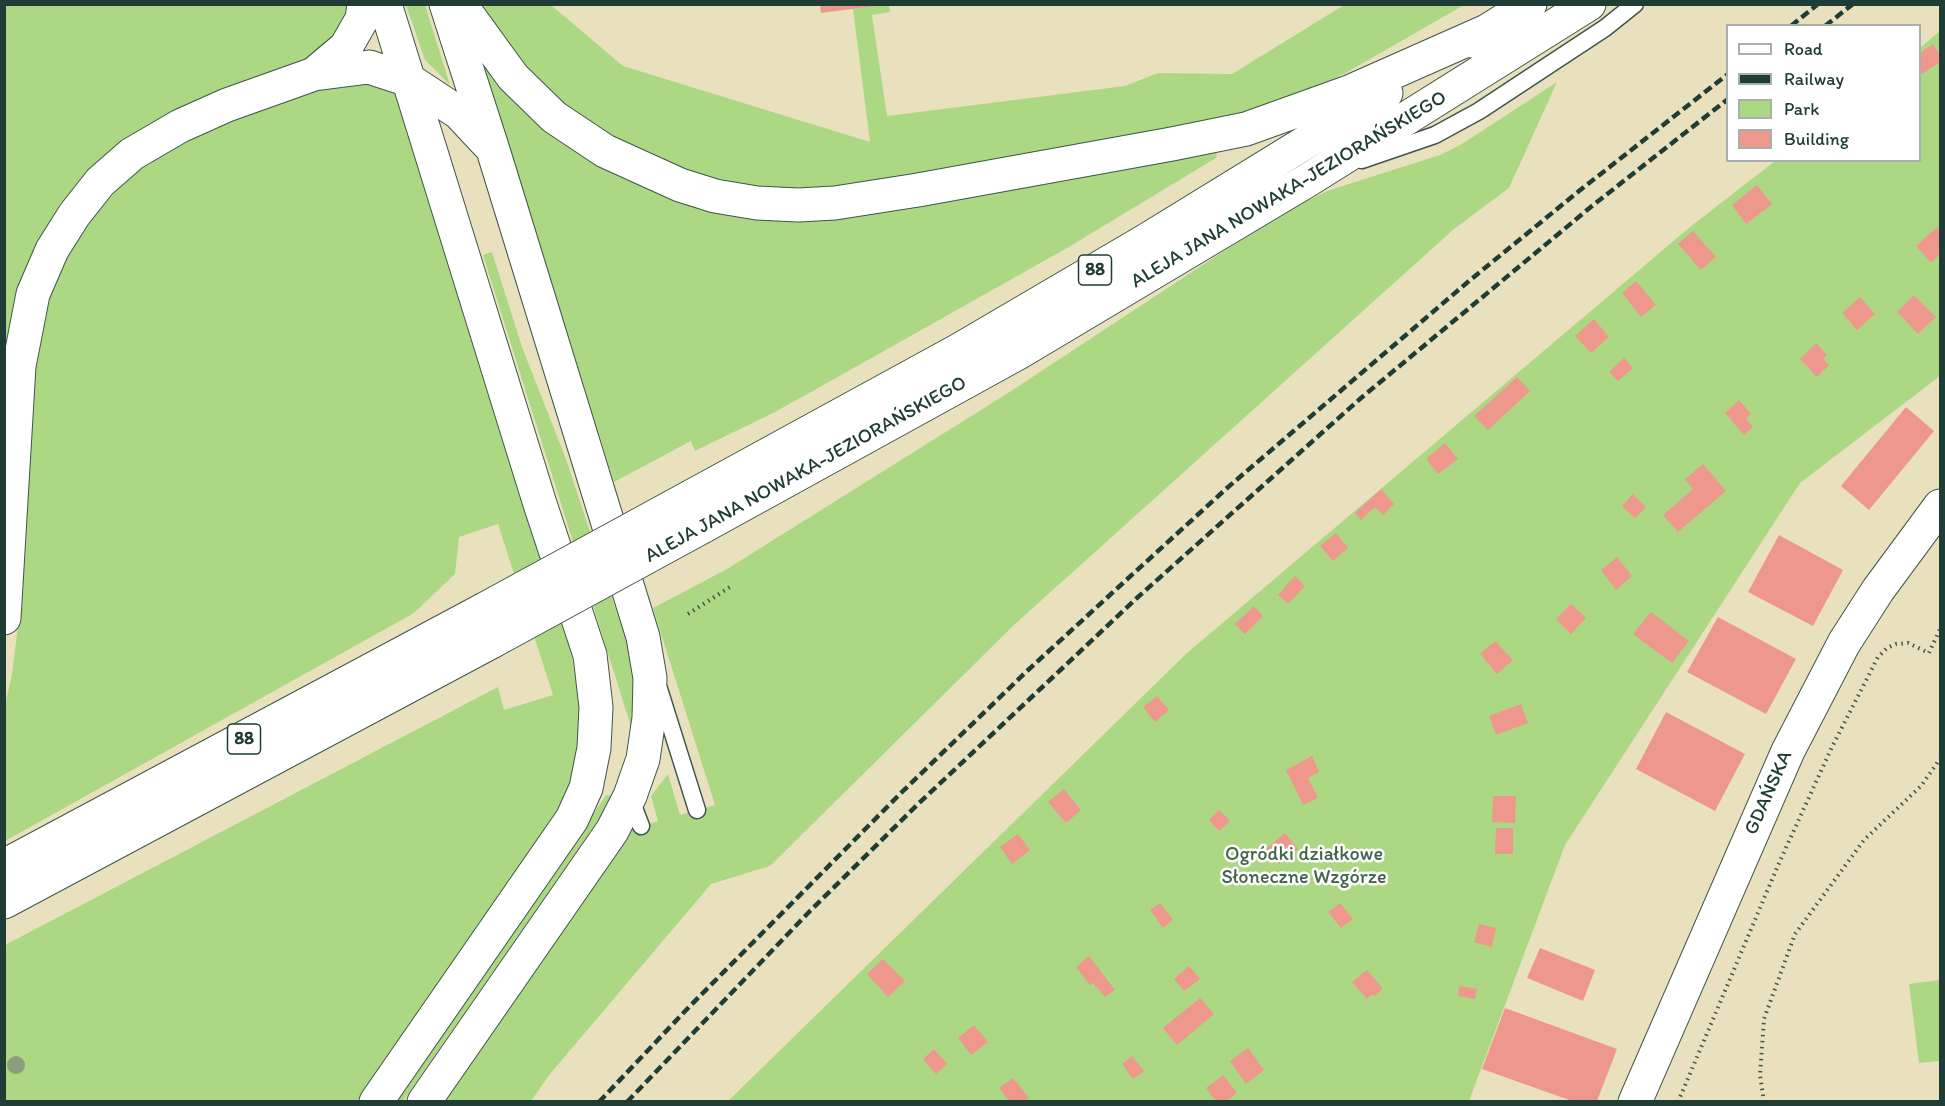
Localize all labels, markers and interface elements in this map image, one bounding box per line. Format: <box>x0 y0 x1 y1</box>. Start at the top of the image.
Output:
legend <box>1726 24 1921 162</box>
text: Road <box>1784 38 1823 60</box>
text: Railway <box>1784 68 1844 90</box>
street label: ALEJA JANA NOWAKA-JEZIORAŃSKIEGO <box>1127 86 1451 294</box>
text: Park <box>1784 98 1819 120</box>
text: Building <box>1784 128 1849 150</box>
road number: 88 <box>1078 255 1112 285</box>
street label: ALEJA JANA NOWAKA-JEZIORAŃSKIEGO <box>641 371 971 569</box>
road number: 88 <box>228 724 260 754</box>
street label: GDAŃSKA <box>1740 747 1798 839</box>
park label: Ogródki działkowe Słoneczne Wzgórze <box>1221 843 1387 890</box>

